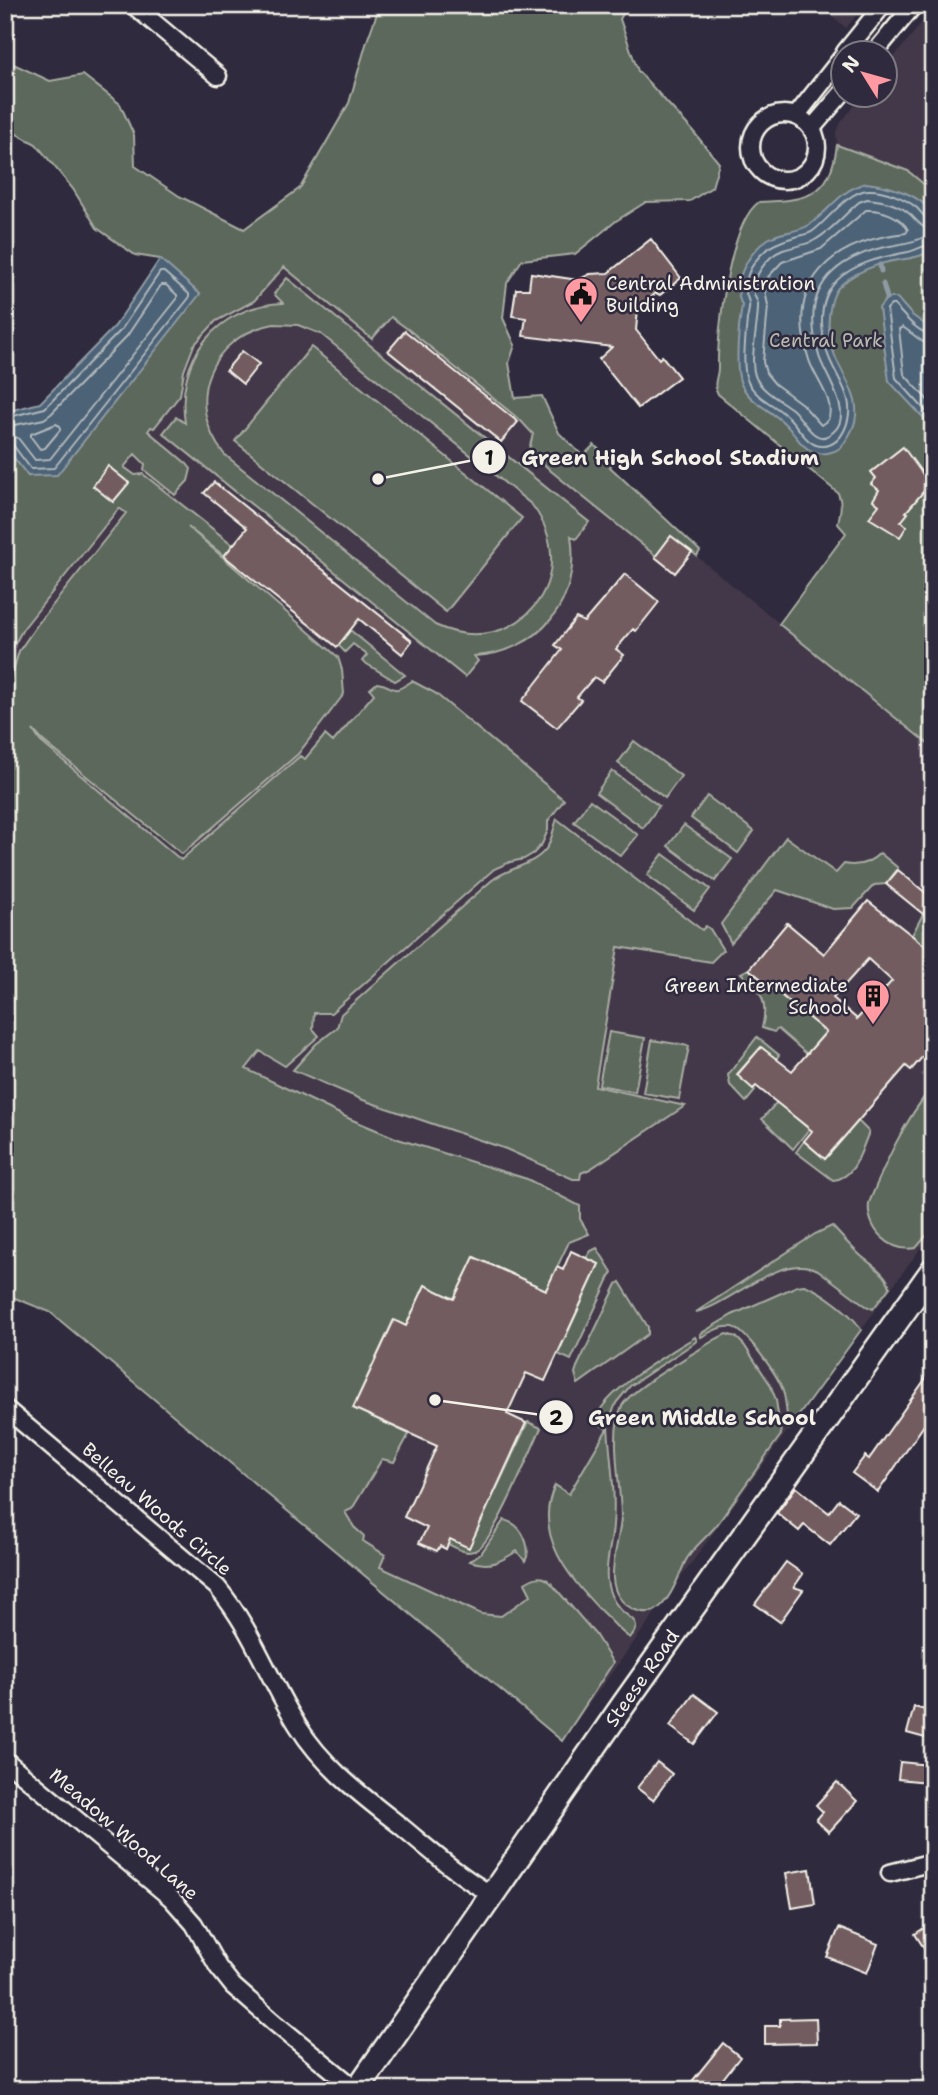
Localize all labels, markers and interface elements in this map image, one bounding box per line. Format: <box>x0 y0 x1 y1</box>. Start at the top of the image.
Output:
north arrow <box>830 38 900 108</box>
text: N <box>836 51 865 78</box>
place label: Central Administration Building <box>606 271 815 318</box>
public building icon: Central Administration Building <box>562 275 600 324</box>
park label: Central Park <box>769 328 883 353</box>
callout: Green High School Stadium <box>472 436 832 478</box>
text: 1 <box>484 444 494 472</box>
text: Green High School Stadium <box>521 444 819 472</box>
place label: Green Intermediate School <box>665 973 848 1020</box>
building icon: Green Intermediate School <box>854 977 892 1026</box>
callout: Green Middle School <box>539 1396 830 1438</box>
text: 2 <box>549 1404 564 1432</box>
text: Green Middle School <box>588 1404 816 1432</box>
street label: Belleau Woods Circle <box>77 1437 237 1581</box>
street label: Steese Road <box>599 1624 685 1732</box>
street label: Meadow Wood Lane <box>44 1762 204 1906</box>

